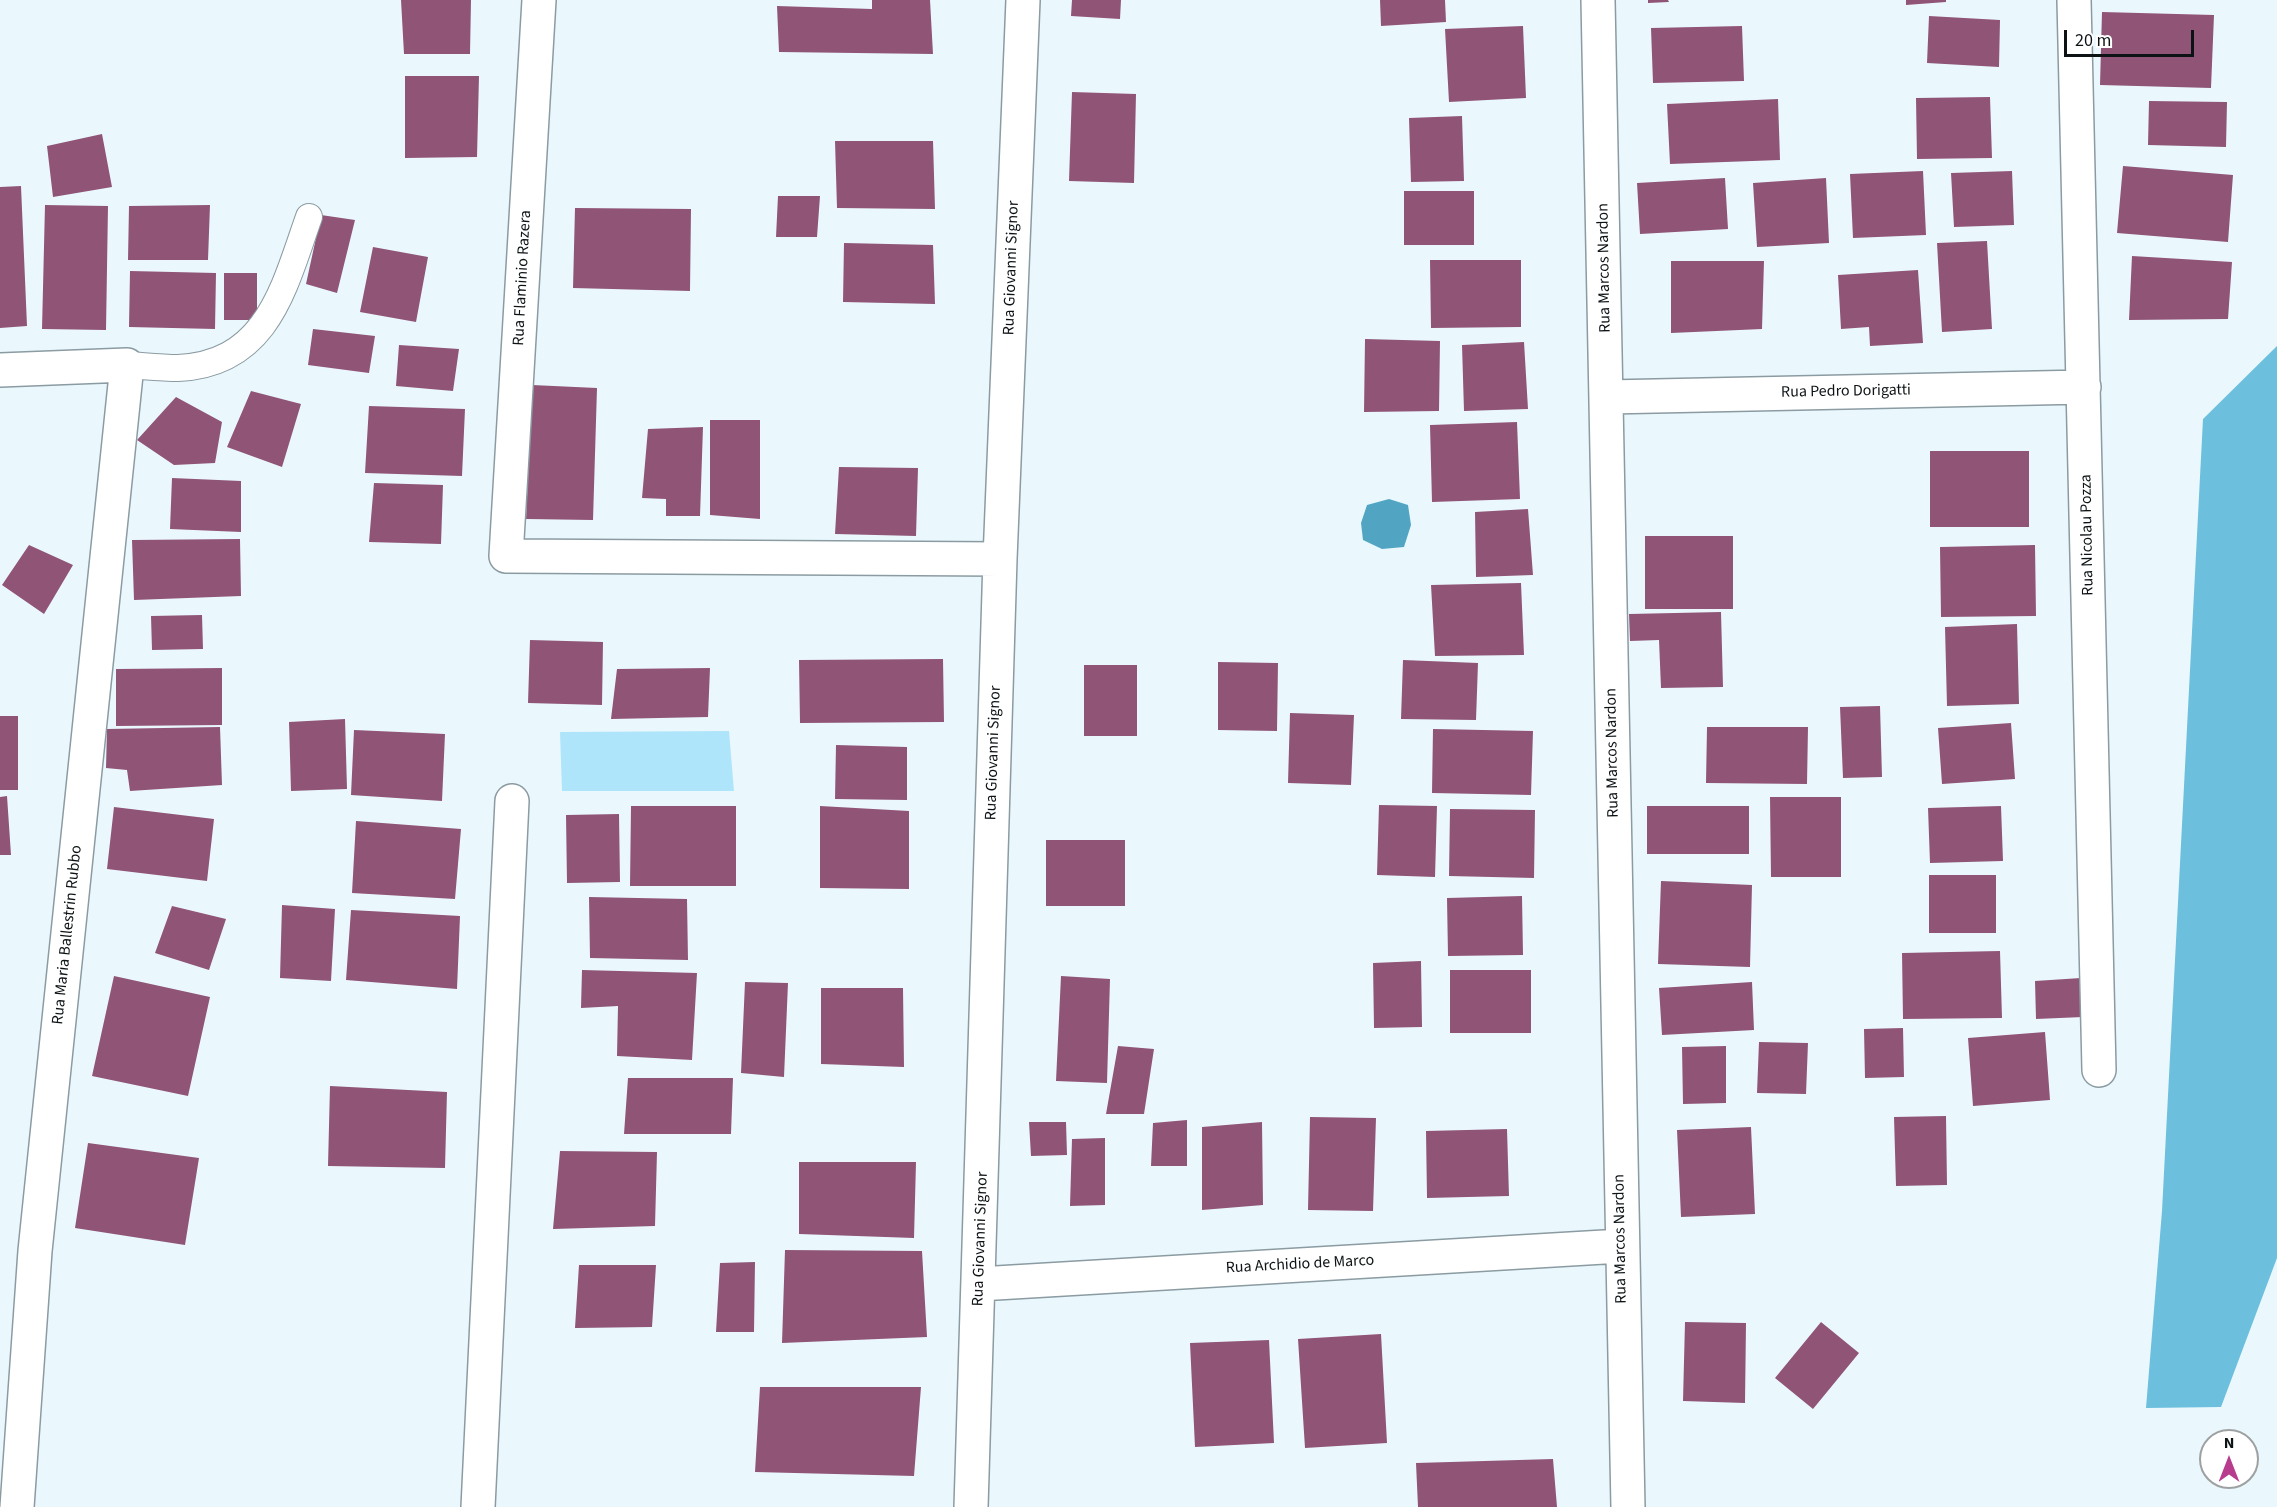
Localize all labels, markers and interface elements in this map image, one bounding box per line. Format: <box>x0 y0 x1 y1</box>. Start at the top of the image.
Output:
scale bar <box>2067 18 2198 56</box>
text: 20 m <box>2075 28 2111 53</box>
street label: Rua Giovanni Signor <box>1000 200 1024 336</box>
street label: Rua Marcos Nardon <box>1594 203 1616 333</box>
street label: Rua Flaminio Razera <box>510 210 536 346</box>
street label: Rua Pedro Dorigatti <box>1781 381 1911 403</box>
street label: Rua Nicolau Pozza <box>2077 474 2099 596</box>
street label: Rua Giovanni Signor <box>982 685 1006 821</box>
street label: Rua Marcos Nardon <box>1602 688 1624 818</box>
street label: Rua Maria Ballestrin Rubbo <box>49 844 87 1026</box>
street label: Rua Giovanni Signor <box>969 1171 993 1307</box>
street label: Rua Marcos Nardon <box>1610 1174 1632 1304</box>
street label: Rua Archidio de Marco <box>1225 1252 1375 1278</box>
north arrow <box>2199 1429 2259 1489</box>
text: N <box>2224 1432 2234 1454</box>

